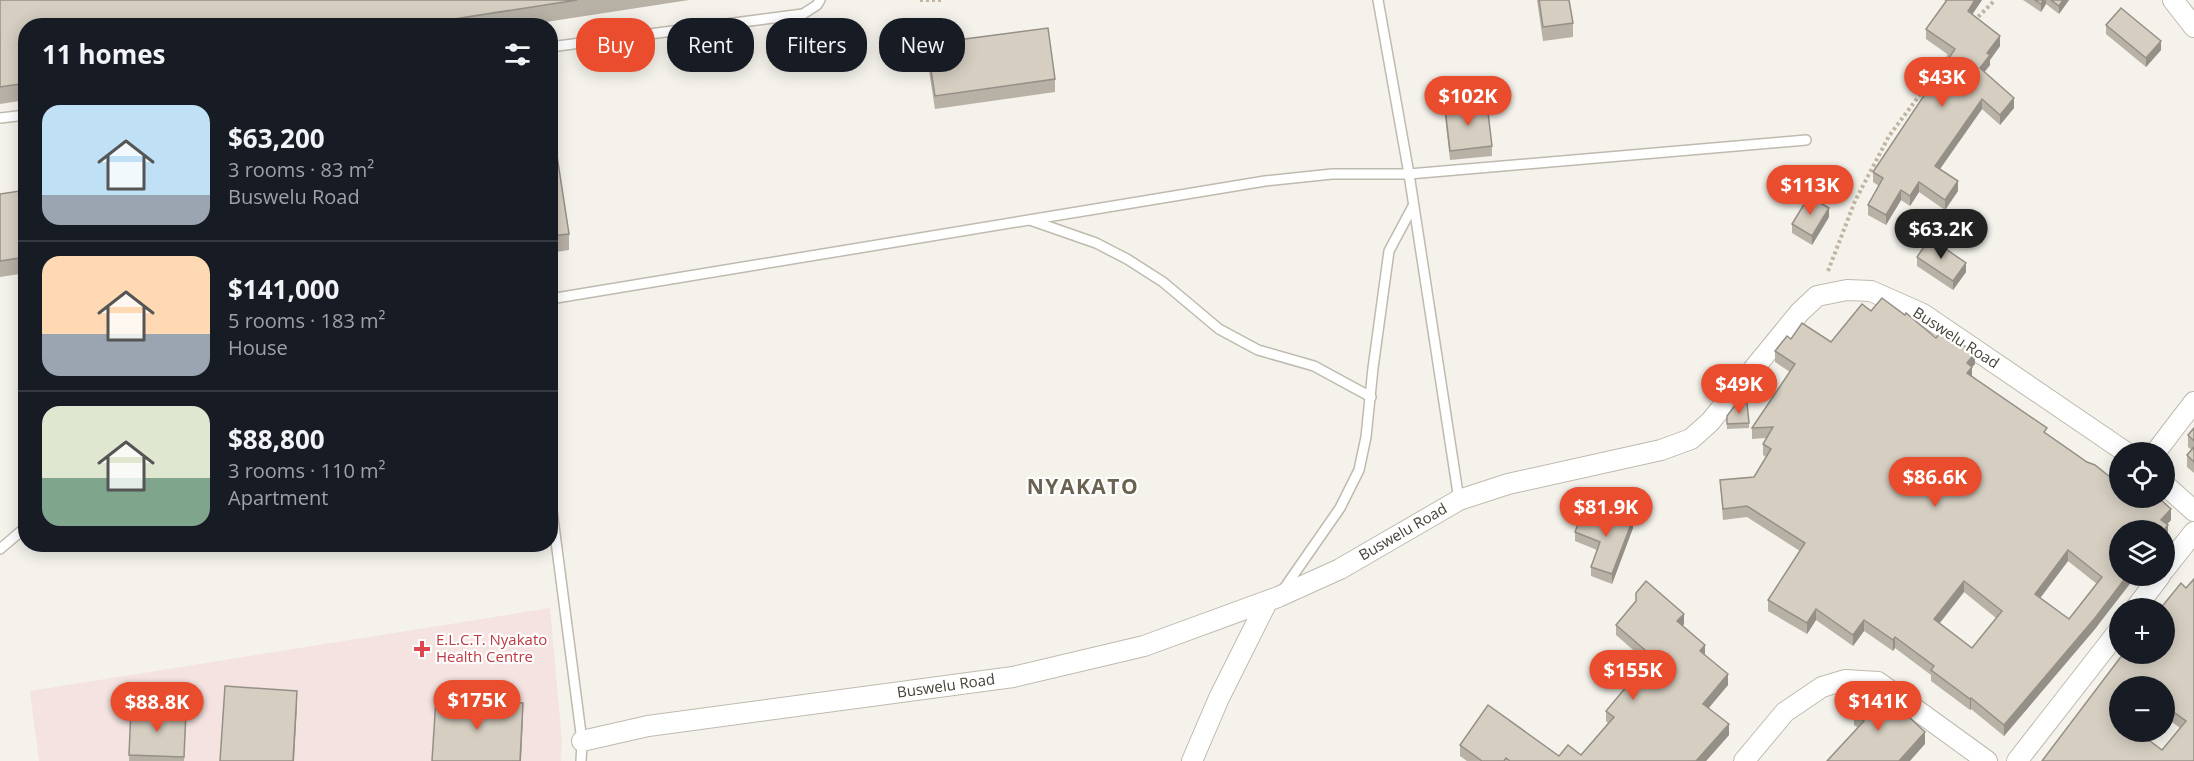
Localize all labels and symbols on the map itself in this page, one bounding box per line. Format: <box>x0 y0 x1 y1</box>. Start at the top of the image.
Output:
pin: $43K <box>1906 57 1978 108</box>
pin: $102K <box>1426 76 1510 127</box>
pin: $113K <box>1768 165 1852 216</box>
pin: $63.2K <box>1892 209 1990 260</box>
street label: Buswelu Road <box>1910 302 2003 372</box>
pin: $49K <box>1703 364 1775 415</box>
pin: $86.6K <box>1886 457 1984 508</box>
district label: NYAKATO <box>1027 472 1139 500</box>
pin: $81.9K <box>1557 487 1655 538</box>
street label: Buswelu Road <box>1355 498 1450 564</box>
place label: E.L.C.T. Nyakato Health Centre <box>436 629 547 666</box>
marker: E.L.C.T. Nyakato Health Centre <box>413 640 431 658</box>
pin: $155K <box>1591 650 1675 701</box>
street label: Buswelu Road <box>896 668 996 702</box>
pin: $175K <box>435 680 519 731</box>
pin: $141K <box>1836 681 1920 732</box>
pin: $88.8K <box>108 682 206 733</box>

